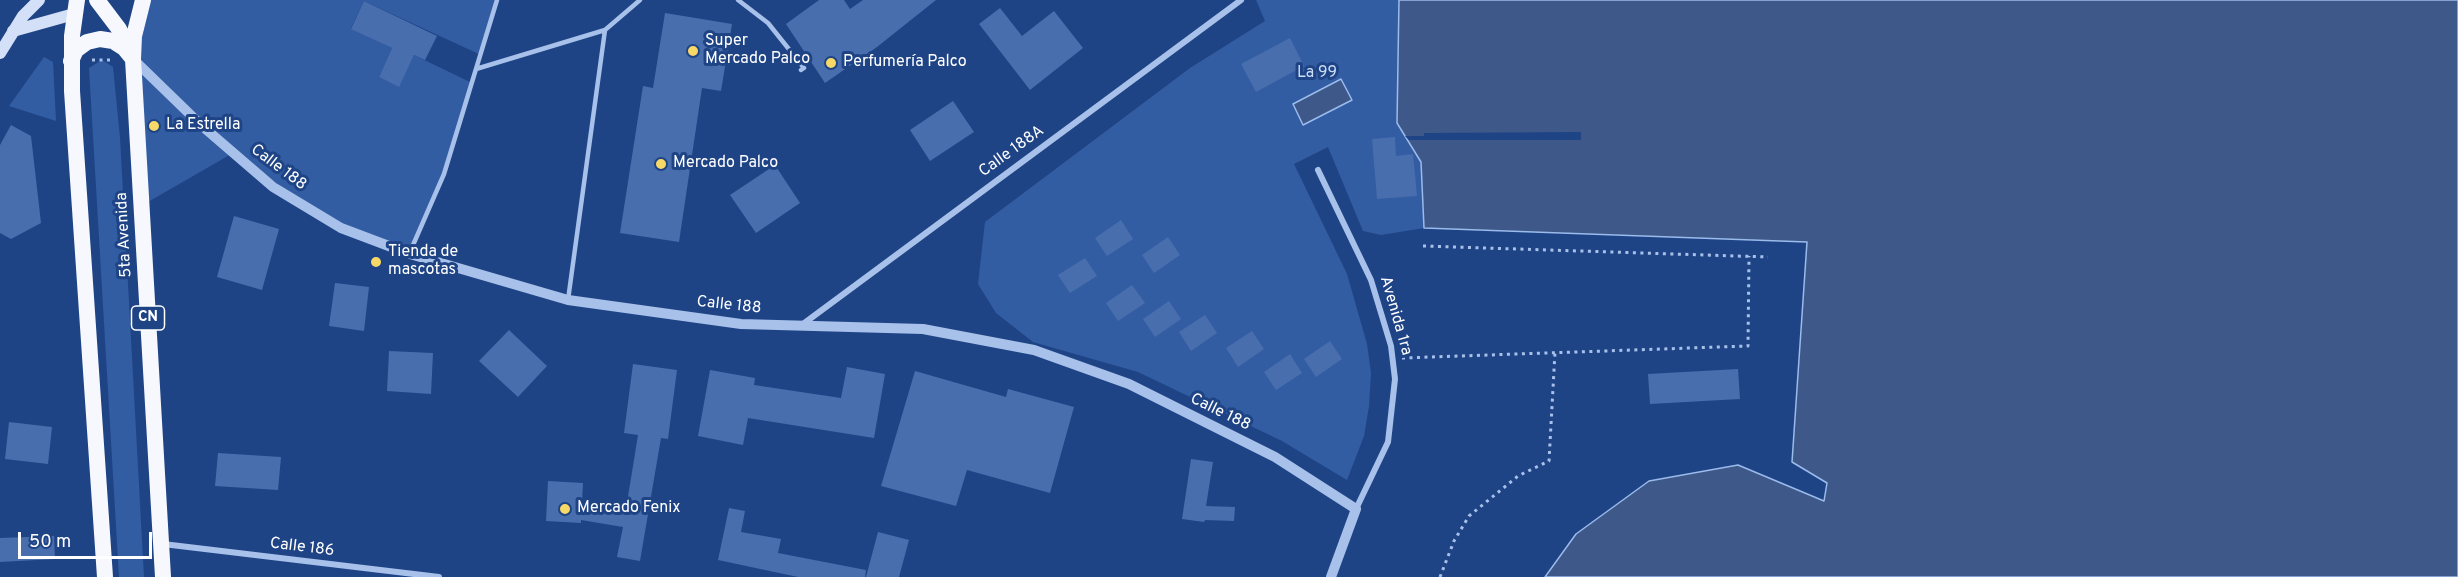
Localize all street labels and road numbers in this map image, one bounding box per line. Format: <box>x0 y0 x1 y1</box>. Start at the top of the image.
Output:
street label: Calle 188A <box>976 122 1048 182</box>
street label: Calle 188 <box>246 141 310 195</box>
street label: 5ta Avenida <box>113 192 137 278</box>
street label: Avenida 1ra <box>1375 274 1415 358</box>
street label: Calle 188 <box>696 293 762 319</box>
road number: CN <box>132 306 164 330</box>
street label: Calle 188 <box>1187 390 1253 436</box>
street label: Calle 186 <box>269 535 335 561</box>

